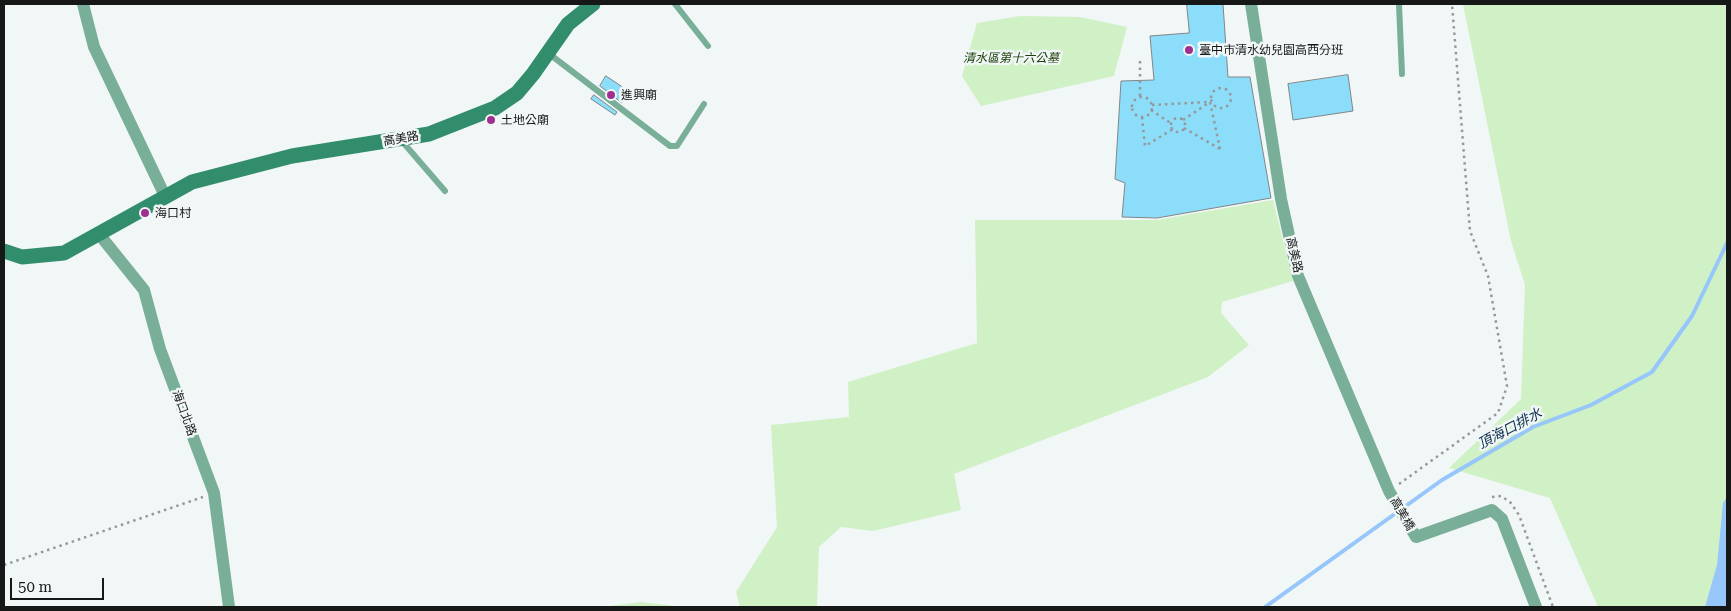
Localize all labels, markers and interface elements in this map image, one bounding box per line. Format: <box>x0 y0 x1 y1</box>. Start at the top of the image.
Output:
place label: 臺中市清水幼兒園高西分班 <box>1199 43 1343 57</box>
marker: 臺中市清水幼兒園高西分班 <box>1183 44 1195 56</box>
park label: 清水區第十六公墓 <box>963 51 1059 65</box>
place label: 進興廟 <box>621 88 657 102</box>
marker: 進興廟 <box>605 89 617 101</box>
place label: 土地公廟 <box>501 113 549 127</box>
marker: 土地公廟 <box>485 114 497 126</box>
street label: 高美路 <box>382 129 420 149</box>
place label: 海口村 <box>155 206 191 220</box>
marker: 海口村 <box>139 207 151 219</box>
street label: 高美路 <box>1283 236 1305 274</box>
street label: 海口北路 <box>169 388 199 438</box>
water label: 頂海口排水 <box>1475 405 1545 453</box>
street label: 高美橋 <box>1387 495 1417 533</box>
scale bar <box>12 568 106 600</box>
text: 50 m <box>18 578 52 596</box>

